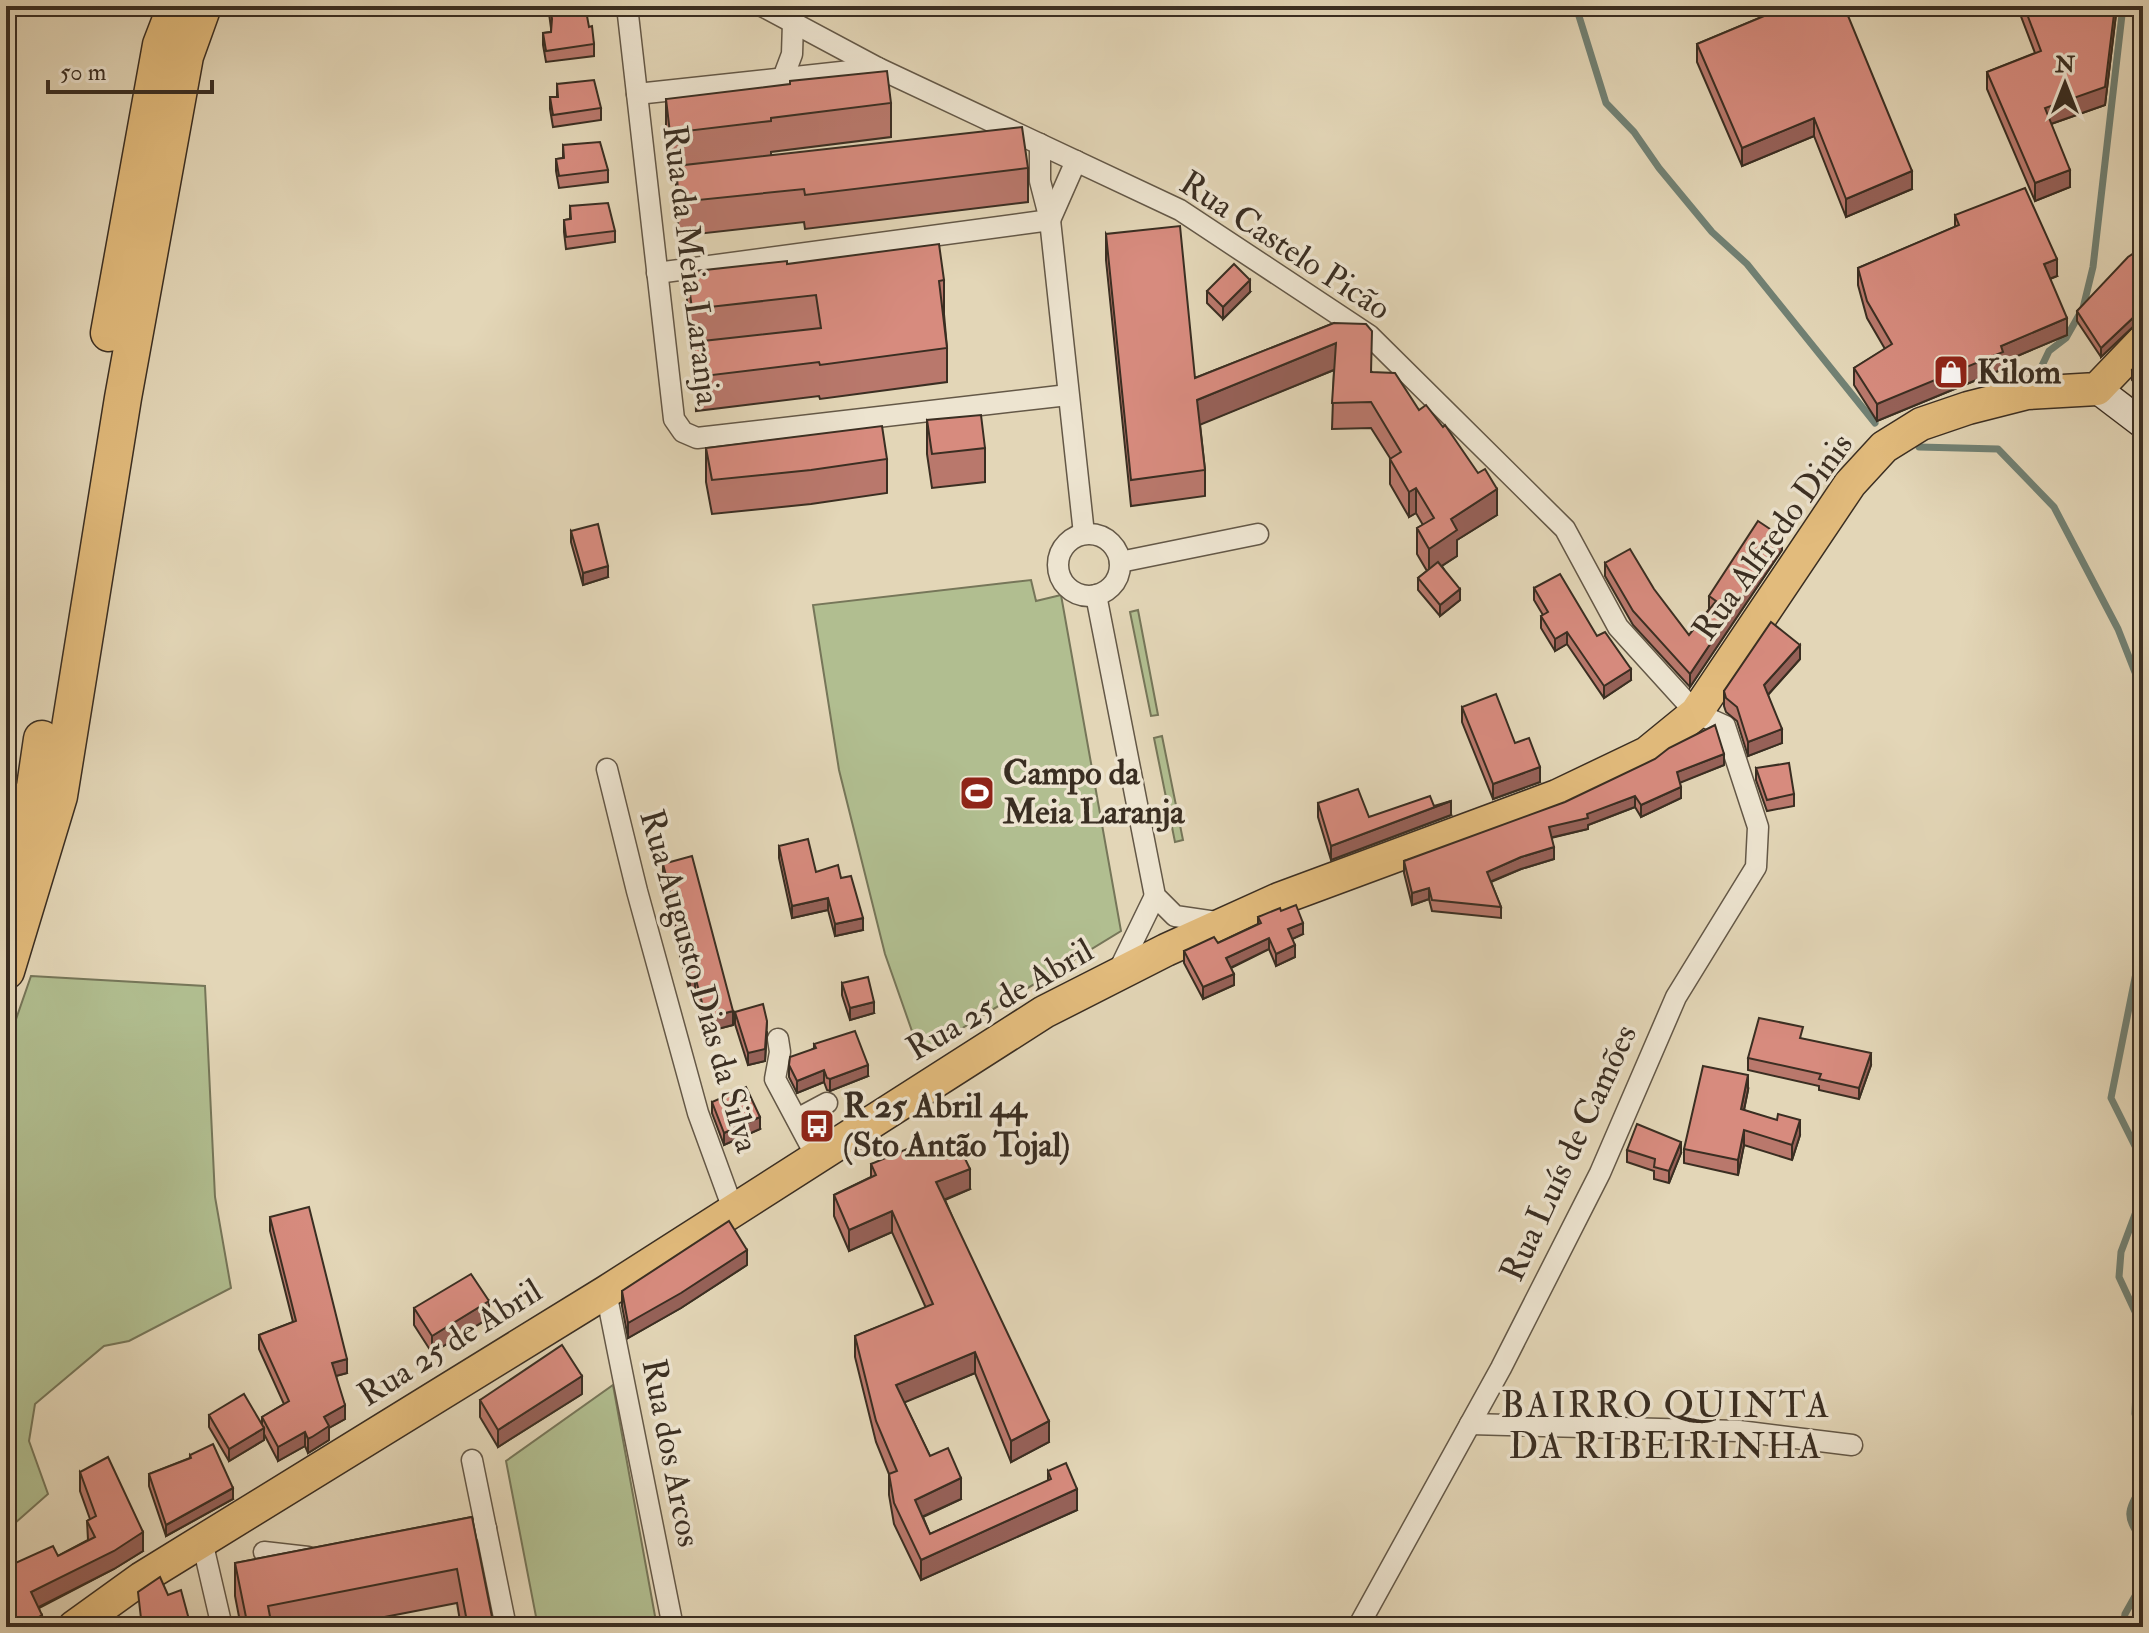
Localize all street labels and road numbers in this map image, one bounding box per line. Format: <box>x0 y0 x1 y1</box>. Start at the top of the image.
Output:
street label: Rua da Meia Laranja <box>652 123 730 408</box>
street label: Rua Castelo Picão <box>1171 162 1399 330</box>
street label: Rua Alfredo Dinis <box>1683 425 1863 649</box>
street label: Rua Augusto Dias da Silva <box>629 805 769 1158</box>
street label: Rua 25 de Abril <box>899 929 1101 1071</box>
street label: Rua Luís de Camões <box>1491 1018 1647 1288</box>
street label: Rua 25 de Abril <box>350 1269 550 1417</box>
street label: Rua dos Arcos <box>632 1355 710 1551</box>

